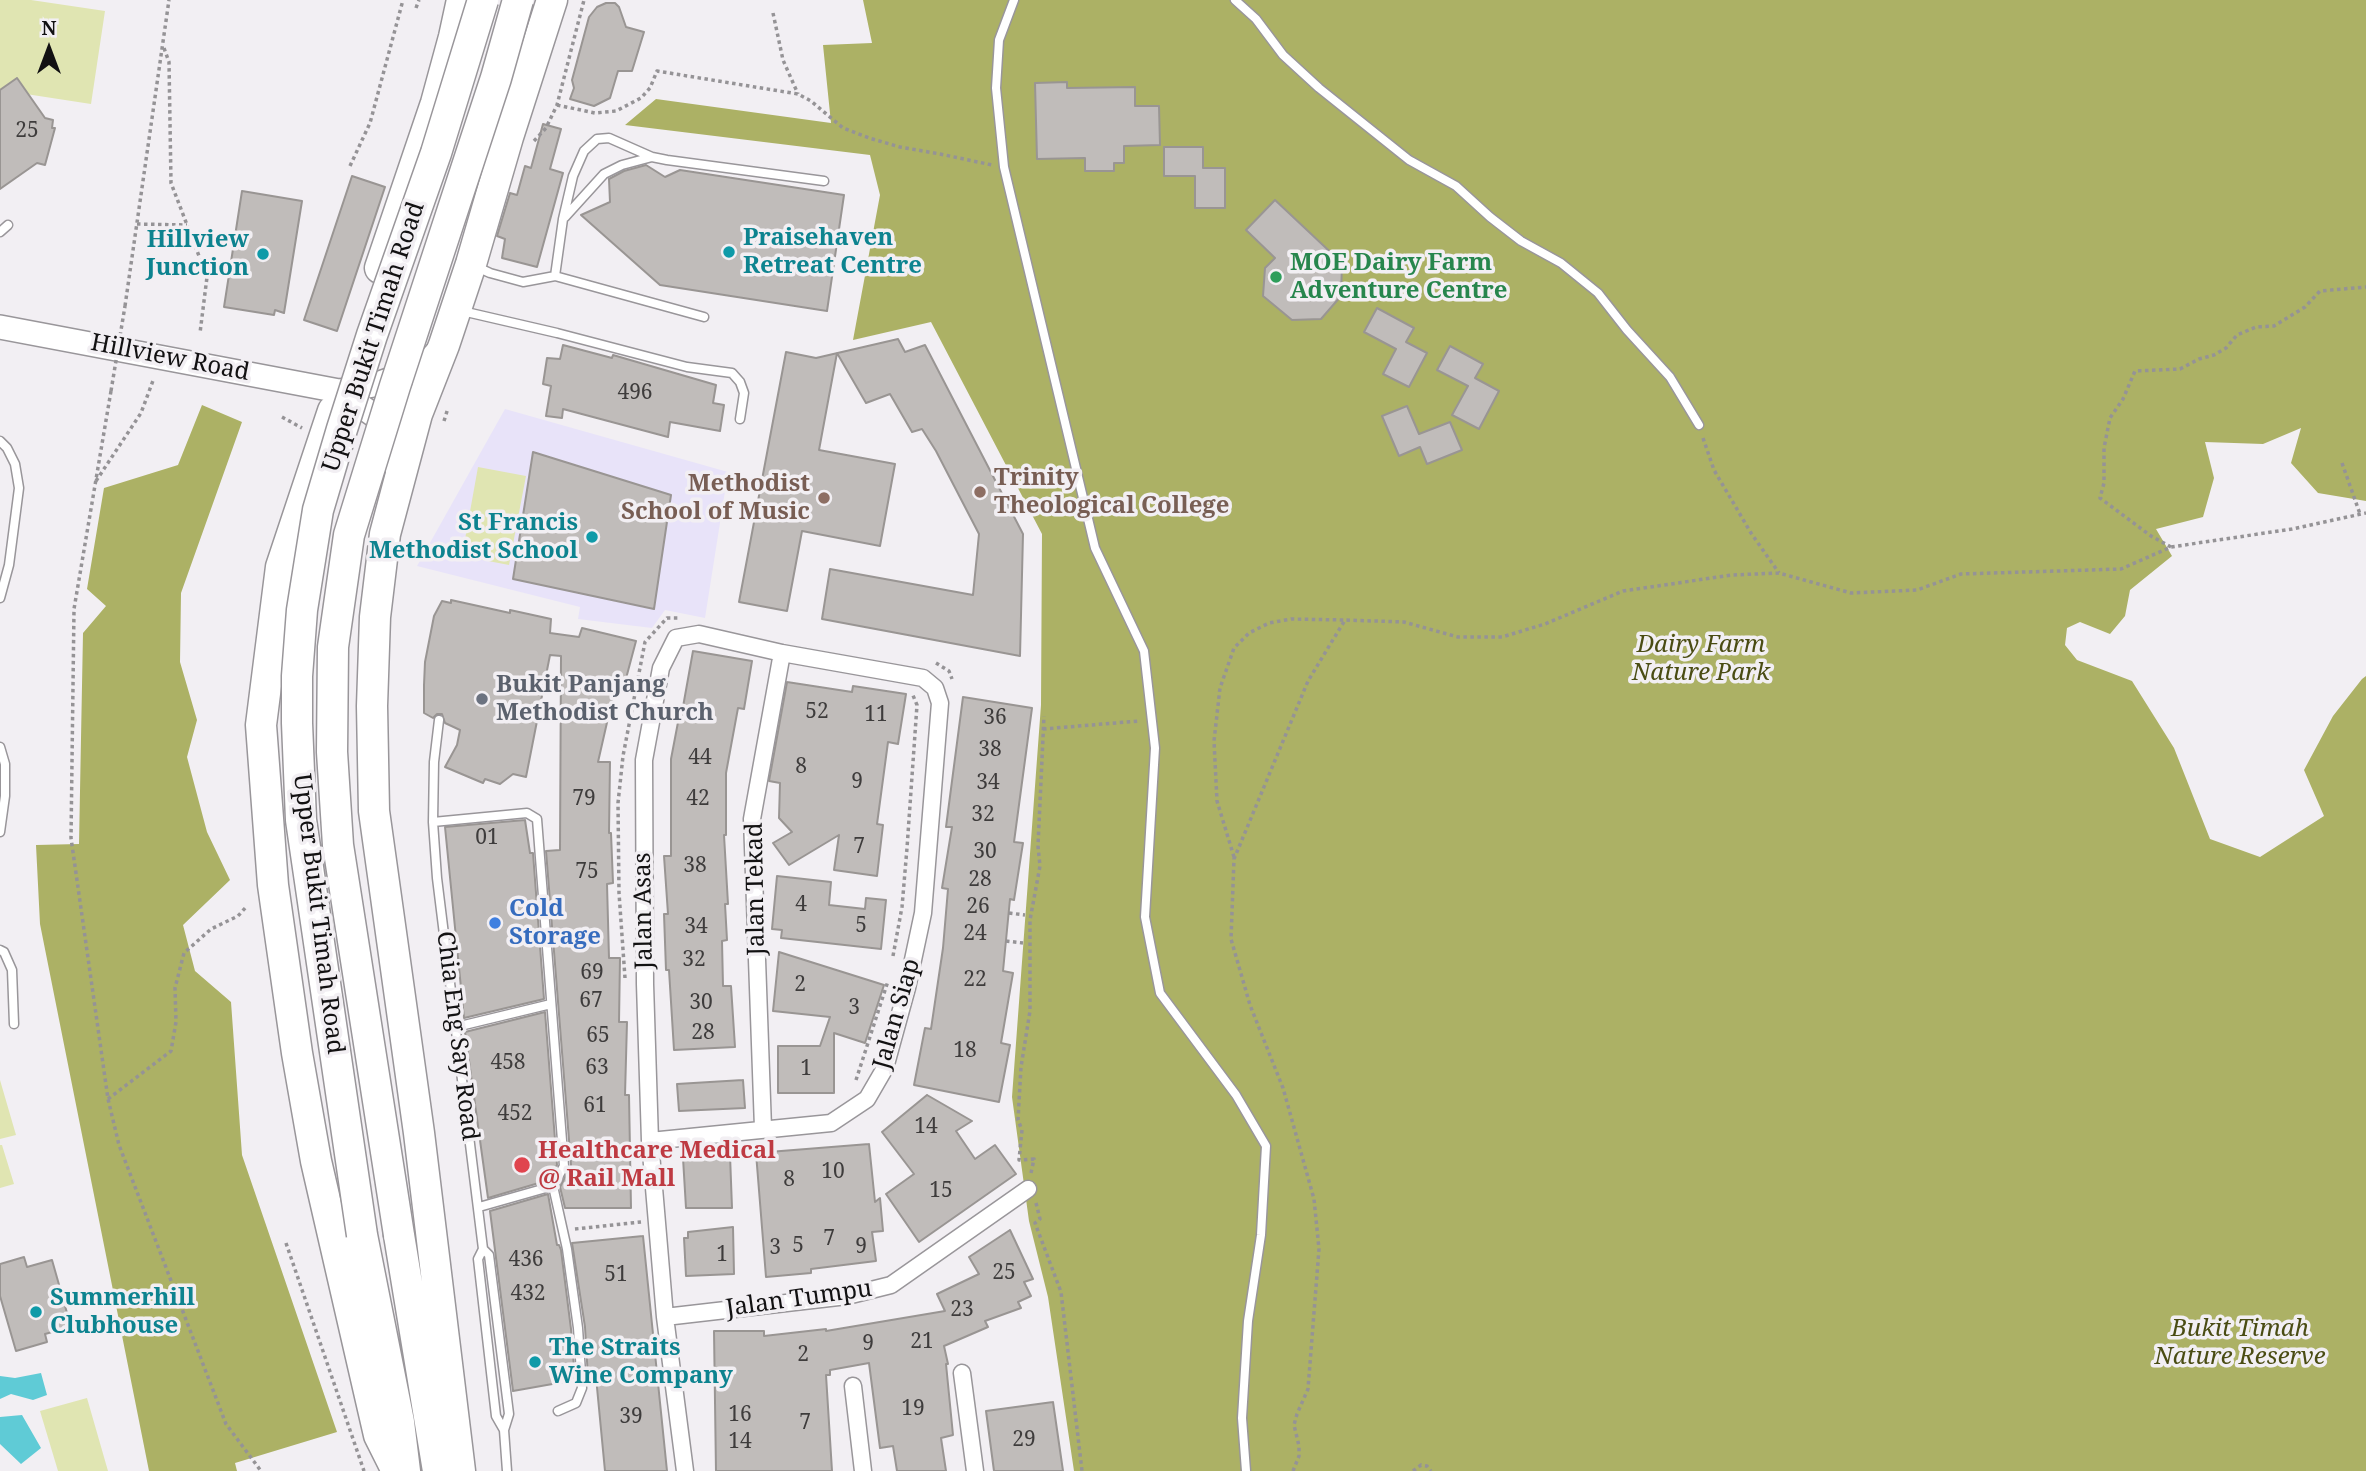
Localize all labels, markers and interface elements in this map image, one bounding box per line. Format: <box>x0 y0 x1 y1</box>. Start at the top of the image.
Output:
north arrow <box>14 14 84 84</box>
text: N <box>42 15 56 41</box>
house number: 25 <box>15 118 39 144</box>
street label: Upper Bukit Timah Road <box>317 198 431 476</box>
place label: Praisehaven Retreat Centre <box>743 224 922 280</box>
place label: Hillview Junction <box>146 226 249 282</box>
marker: Praisehaven Retreat Centre <box>721 244 737 260</box>
marker: Hillview Junction <box>255 246 271 262</box>
place label: MOE Dairy Farm Adventure Centre <box>1290 249 1507 305</box>
marker: MOE Dairy Farm Adventure Centre <box>1268 269 1284 285</box>
street label: Hillview Road <box>88 329 252 387</box>
house number: 496 <box>617 380 653 406</box>
place label: Trinity Theological College <box>994 464 1230 520</box>
place label: Methodist School of Music <box>621 470 810 526</box>
marker: Trinity Theological College <box>972 484 988 500</box>
marker: Methodist School of Music <box>816 490 832 506</box>
place label: St Francis Methodist School <box>369 509 578 565</box>
marker: St Francis Methodist School <box>584 529 600 545</box>
park label: Dairy Farm Nature Park <box>1632 631 1770 687</box>
place label: Bukit Panjang Methodist Church <box>496 671 714 727</box>
marker: Bukit Panjang Methodist Church <box>474 691 490 707</box>
house number: 52 <box>805 699 829 725</box>
house number: 11 <box>864 702 888 728</box>
house number: 36 <box>983 705 1007 731</box>
house number: 38 <box>978 737 1002 763</box>
house number: 44 <box>688 745 712 771</box>
house number: 8 <box>795 754 807 780</box>
house number: 9 <box>851 769 863 795</box>
house number: 34 <box>976 770 1000 796</box>
street label: Upper Bukit Timah Road <box>287 772 349 1056</box>
house number: 79 <box>572 786 596 812</box>
house number: 42 <box>686 786 710 812</box>
house number: 32 <box>971 802 995 828</box>
street label: Jalan Tekad <box>740 822 772 956</box>
house number: 01 <box>475 825 499 851</box>
house number: 7 <box>853 834 865 860</box>
house number: 30 <box>973 839 997 865</box>
street label: Jalan Asas <box>629 852 659 970</box>
house number: 38 <box>683 853 707 879</box>
house number: 75 <box>575 859 599 885</box>
house number: 28 <box>968 867 992 893</box>
house number: 4 <box>795 892 807 918</box>
house number: 26 <box>966 894 990 920</box>
place label: Cold Storage <box>509 895 601 951</box>
house number: 5 <box>855 913 867 939</box>
house number: 34 <box>684 914 708 940</box>
marker: Cold Storage <box>487 915 503 931</box>
house number: 24 <box>963 921 987 947</box>
street label: Chia Eng Say Road <box>430 930 484 1142</box>
house number: 32 <box>682 947 706 973</box>
street label: Jalan Siap <box>867 955 927 1073</box>
house number: 69 <box>580 960 604 986</box>
house number: 22 <box>963 967 987 993</box>
house number: 2 <box>794 972 806 998</box>
house number: 67 <box>579 988 603 1014</box>
house number: 30 <box>689 990 713 1016</box>
house number: 3 <box>848 995 860 1021</box>
house number: 28 <box>691 1020 715 1046</box>
house number: 65 <box>586 1023 610 1049</box>
house number: 18 <box>953 1038 977 1064</box>
house number: 458 <box>490 1050 526 1076</box>
house number: 63 <box>585 1055 609 1081</box>
house number: 1 <box>800 1056 812 1082</box>
house number: 61 <box>583 1093 607 1119</box>
house number: 452 <box>497 1101 533 1127</box>
house number: 14 <box>914 1114 938 1140</box>
place label: Healthcare Medical @ Rail Mall <box>538 1137 776 1193</box>
marker: Healthcare Medical @ Rail Mall <box>512 1155 532 1175</box>
house number: 10 <box>821 1159 845 1185</box>
house number: 8 <box>783 1167 795 1193</box>
house number: 15 <box>929 1178 953 1204</box>
house number: 7 <box>823 1226 835 1252</box>
house number: 5 <box>792 1233 804 1259</box>
house number: 9 <box>855 1234 867 1260</box>
house number: 3 <box>769 1235 781 1261</box>
house number: 1 <box>716 1242 728 1268</box>
house number: 436 <box>508 1247 544 1273</box>
house number: 25 <box>992 1260 1016 1286</box>
house number: 51 <box>604 1262 628 1288</box>
street label: Jalan Tumpu <box>724 1274 874 1324</box>
house number: 432 <box>510 1281 546 1307</box>
place label: Summerhill Clubhouse <box>50 1284 195 1340</box>
house number: 23 <box>950 1297 974 1323</box>
marker: Summerhill Clubhouse <box>28 1304 44 1320</box>
park label: Bukit Timah Nature Reserve <box>2155 1315 2325 1371</box>
house number: 21 <box>910 1329 934 1355</box>
house number: 9 <box>862 1331 874 1357</box>
place label: The Straits Wine Company <box>549 1334 733 1390</box>
house number: 2 <box>797 1342 809 1368</box>
marker: The Straits Wine Company <box>527 1354 543 1370</box>
house number: 19 <box>901 1396 925 1422</box>
house number: 16 <box>728 1402 752 1428</box>
house number: 39 <box>619 1404 643 1430</box>
house number: 7 <box>799 1410 811 1436</box>
house number: 29 <box>1012 1427 1036 1453</box>
house number: 14 <box>728 1429 752 1455</box>

